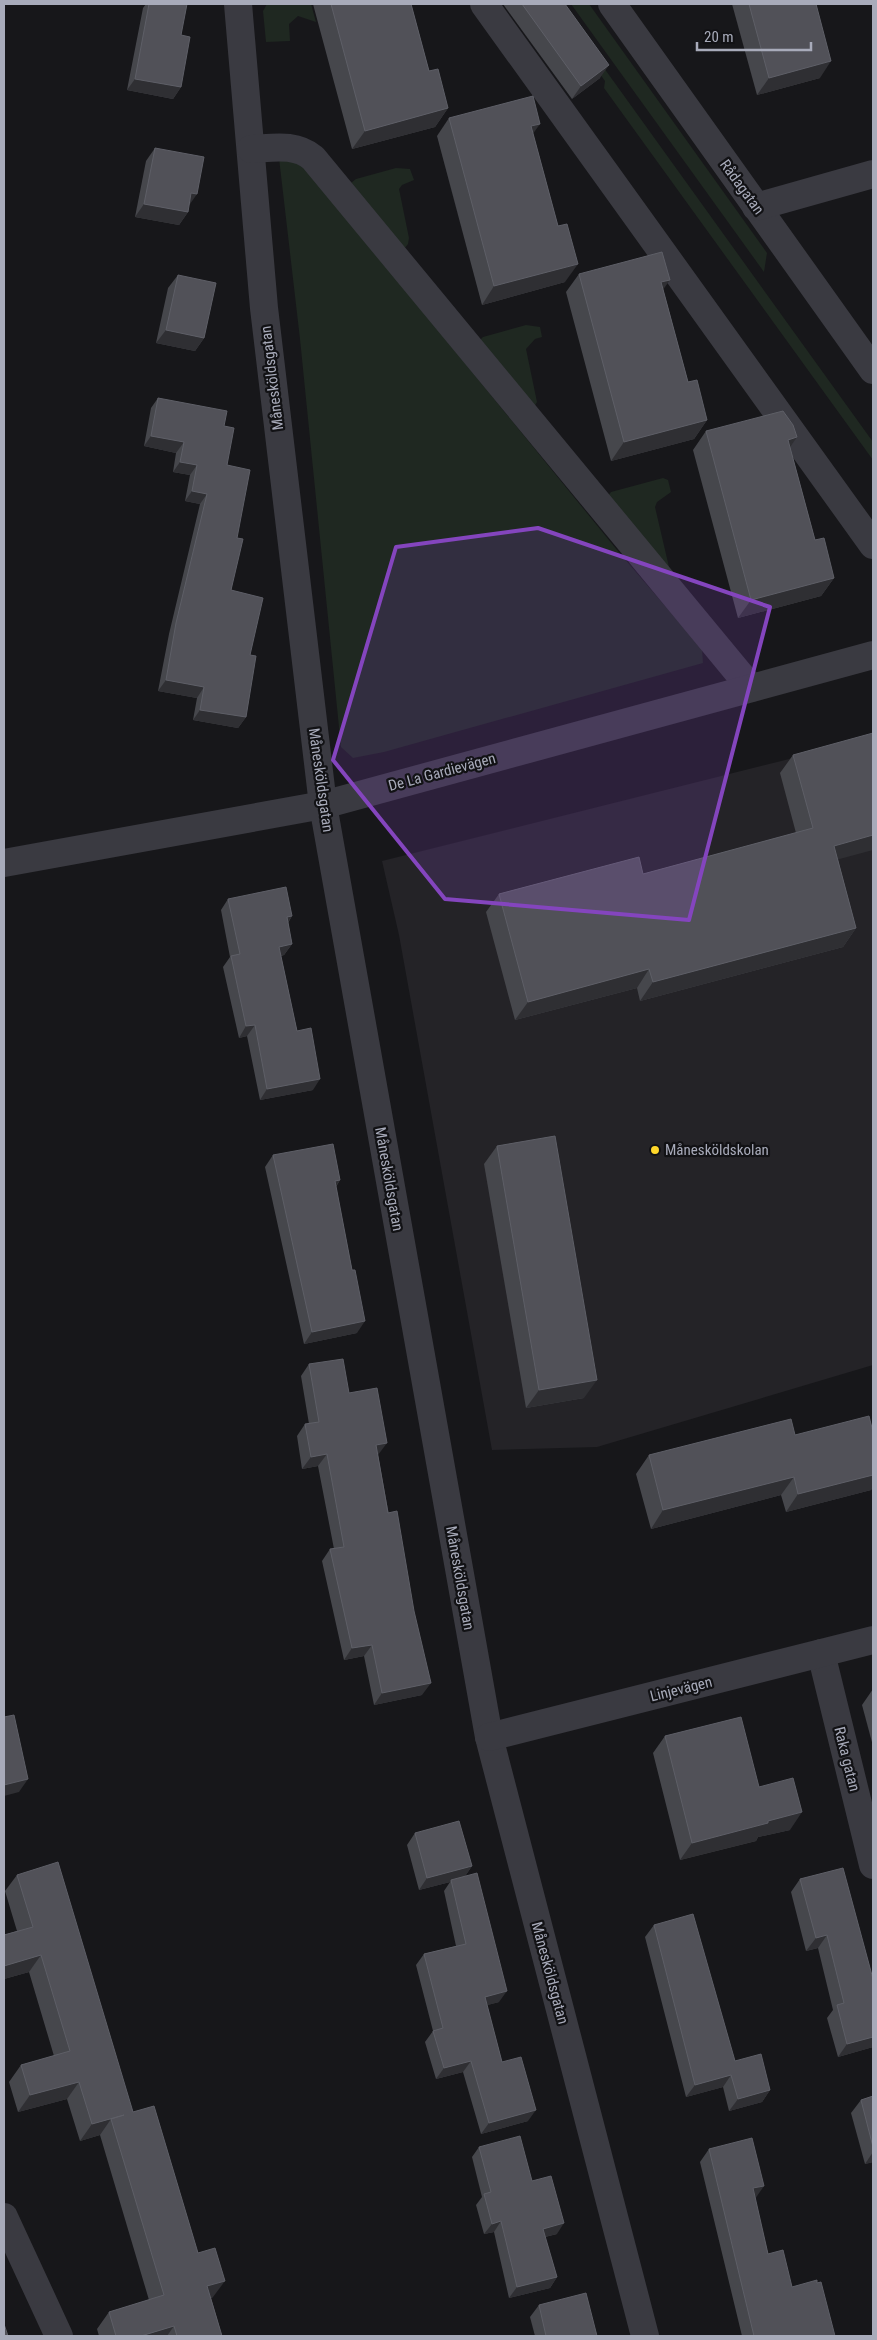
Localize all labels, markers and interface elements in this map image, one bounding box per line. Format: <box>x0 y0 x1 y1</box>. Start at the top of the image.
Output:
scale bar <box>697 20 811 52</box>
text: 20 m <box>704 28 734 46</box>
street label: Rådagatan <box>716 156 768 218</box>
street label: Månesköldsgatan <box>257 325 287 431</box>
street label: Månesköldsgatan <box>305 727 337 833</box>
street label: De La Gardievägen <box>386 749 498 795</box>
street label: Månesköldsgatan <box>371 1126 407 1232</box>
place label: Månesköldskolan <box>665 1141 769 1159</box>
marker: Månesköldskolan <box>649 1144 661 1156</box>
street label: Månesköldsgatan <box>442 1525 478 1631</box>
street label: Linjevägen <box>648 1673 714 1705</box>
street label: Raka gatan <box>830 1725 864 1793</box>
street label: Månesköldsgatan <box>528 1920 572 2026</box>

